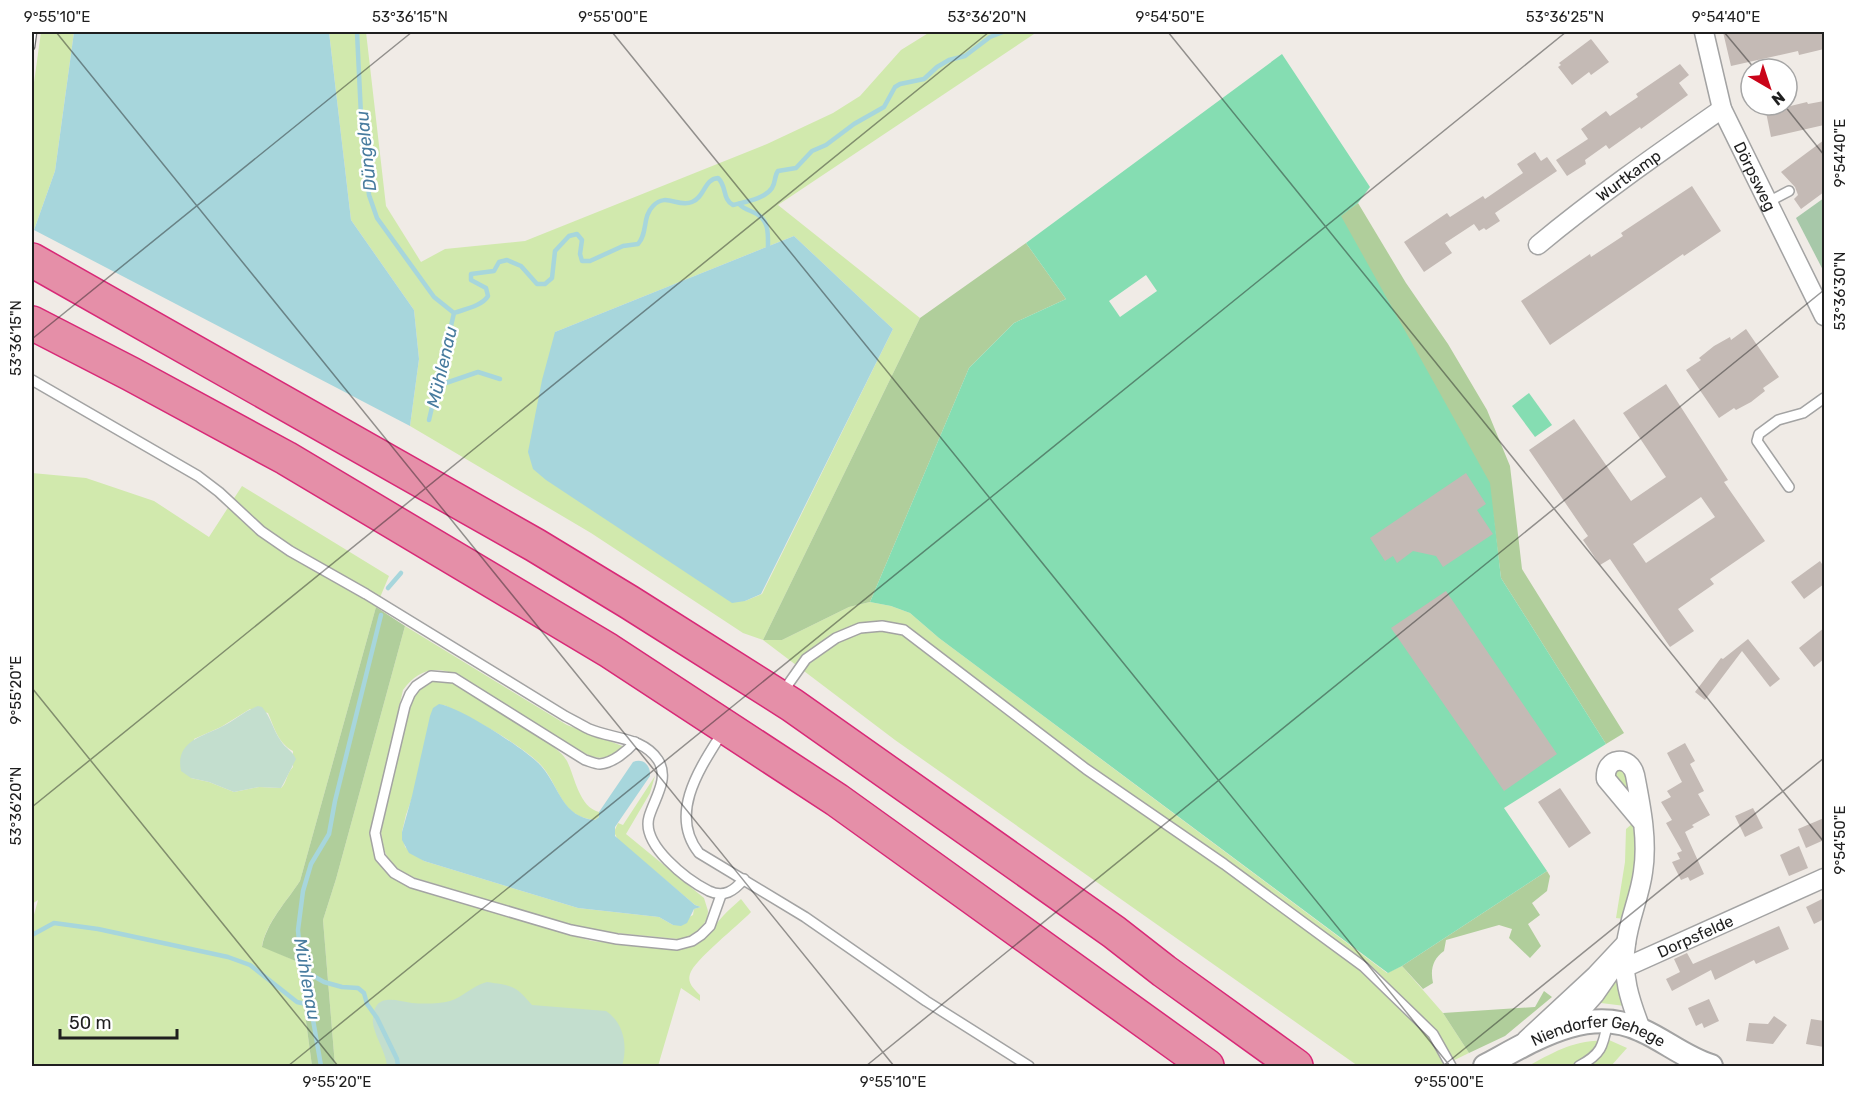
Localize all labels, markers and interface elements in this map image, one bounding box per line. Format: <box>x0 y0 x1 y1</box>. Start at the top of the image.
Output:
text: 9°55'10"E <box>24 8 90 26</box>
text: 53°36'15"N <box>372 8 448 26</box>
text: 9°55'00"E <box>578 8 648 26</box>
text: 53°36'20"N <box>948 8 1026 26</box>
text: 9°54'50"E <box>1135 8 1205 26</box>
text: 53°36'25"N <box>1526 8 1604 26</box>
text: 9°54'40"E <box>1692 8 1760 26</box>
north arrow <box>1739 57 1799 117</box>
text: N <box>1768 87 1789 109</box>
water label: Düngelau <box>351 110 381 192</box>
text: 9°54'40"E <box>1831 119 1849 187</box>
street label: Dörpsweg <box>1730 139 1780 214</box>
street label: Wurtkamp <box>1593 146 1665 206</box>
text: 53°36'30"N <box>1831 251 1849 331</box>
text: 53°36'15"N <box>7 300 25 376</box>
water label: Mühlenau <box>422 324 462 410</box>
text: 9°55'20"E <box>7 656 25 724</box>
text: 53°36'20"N <box>7 767 25 845</box>
text: 9°54'50"E <box>1831 805 1849 875</box>
street label: Dorpsfelde <box>1654 911 1736 962</box>
water label: Mühlenau <box>289 936 325 1022</box>
scale bar <box>60 1002 177 1040</box>
text: 50 m <box>69 1012 112 1034</box>
text: Niendorfer Gehege <box>1528 1012 1669 1051</box>
street label: Niendorfer Gehege <box>1527 1035 1667 1057</box>
text: 9°55'20"E <box>303 1073 371 1091</box>
text: 9°55'10"E <box>860 1073 926 1091</box>
text: 9°55'00"E <box>1414 1073 1484 1091</box>

